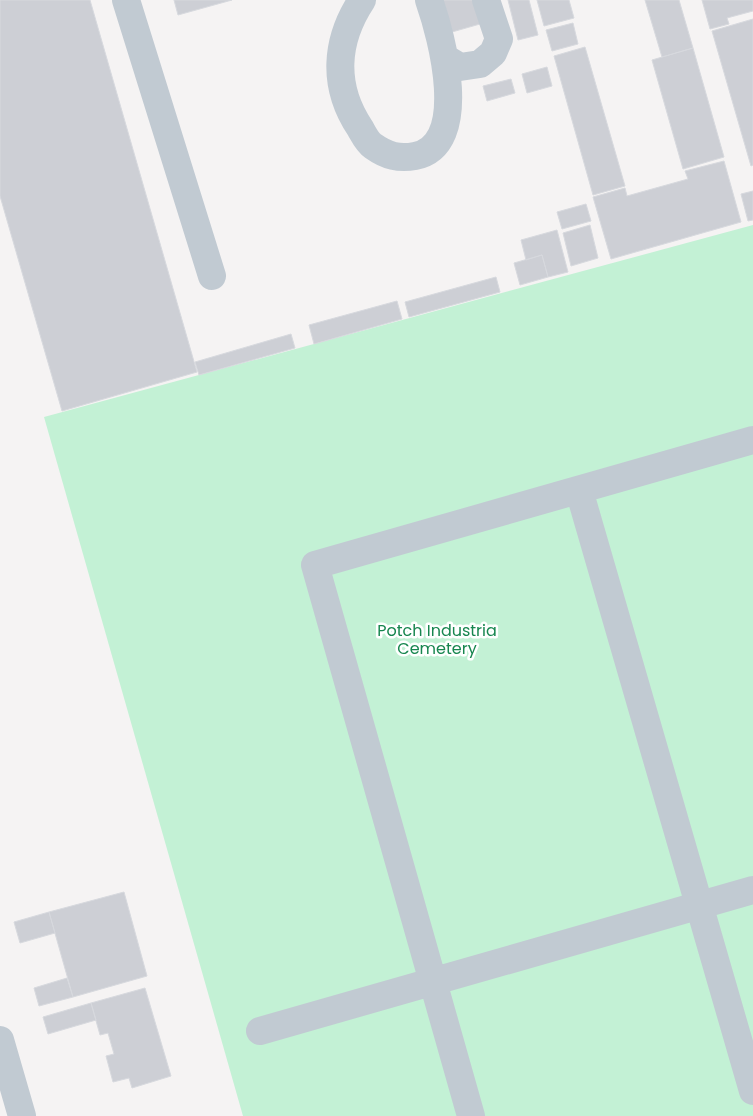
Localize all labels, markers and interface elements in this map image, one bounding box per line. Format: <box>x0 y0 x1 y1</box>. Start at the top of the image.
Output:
park label: Potch Industria Cemetery <box>377 619 497 660</box>

